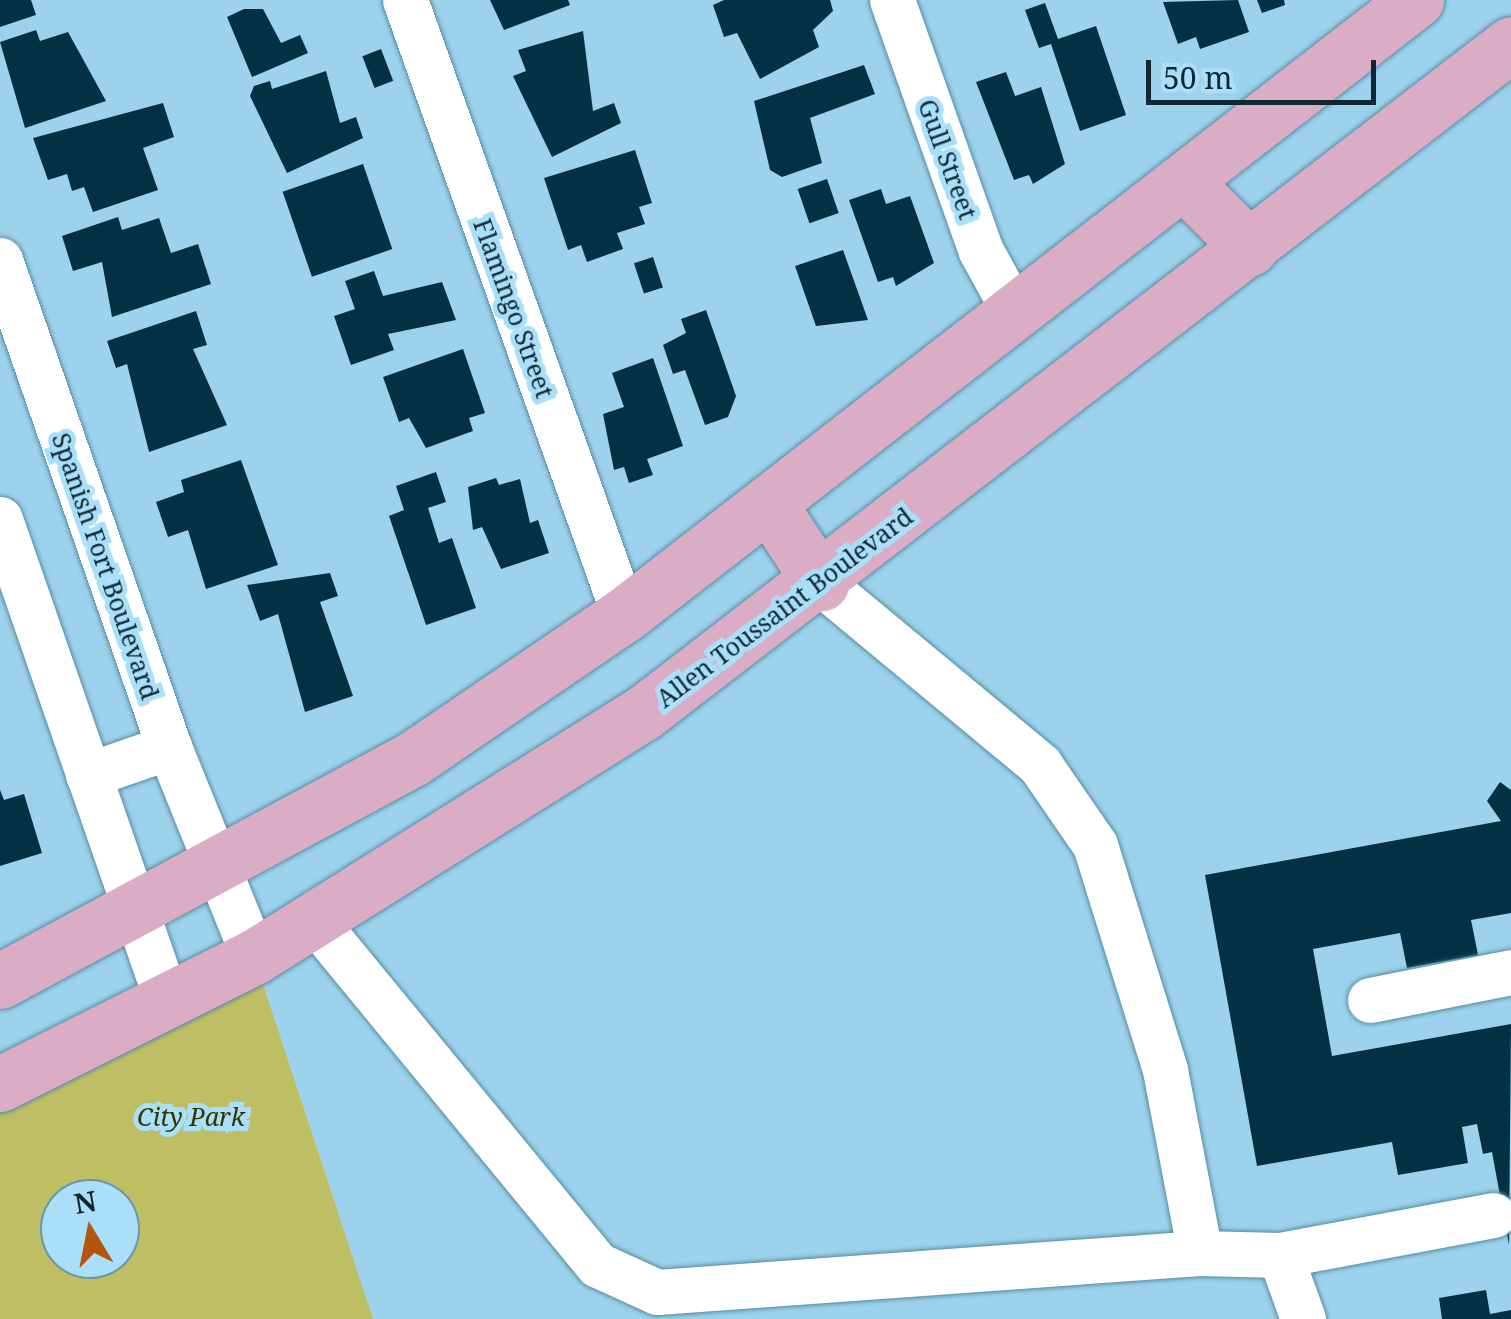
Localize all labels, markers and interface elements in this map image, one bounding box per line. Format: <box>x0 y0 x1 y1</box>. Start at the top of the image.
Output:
scale bar <box>1151 40 1381 102</box>
text: 50 m <box>1163 57 1233 98</box>
street label: Gull Street <box>912 95 984 223</box>
street label: Flamingo Street <box>468 214 560 402</box>
street label: Spanish Fort Boulevard <box>46 429 166 703</box>
street label: Allen Toussaint Boulevard <box>650 501 918 713</box>
park label: City Park <box>137 1101 245 1131</box>
north arrow <box>40 1179 140 1279</box>
text: N <box>71 1181 99 1222</box>

